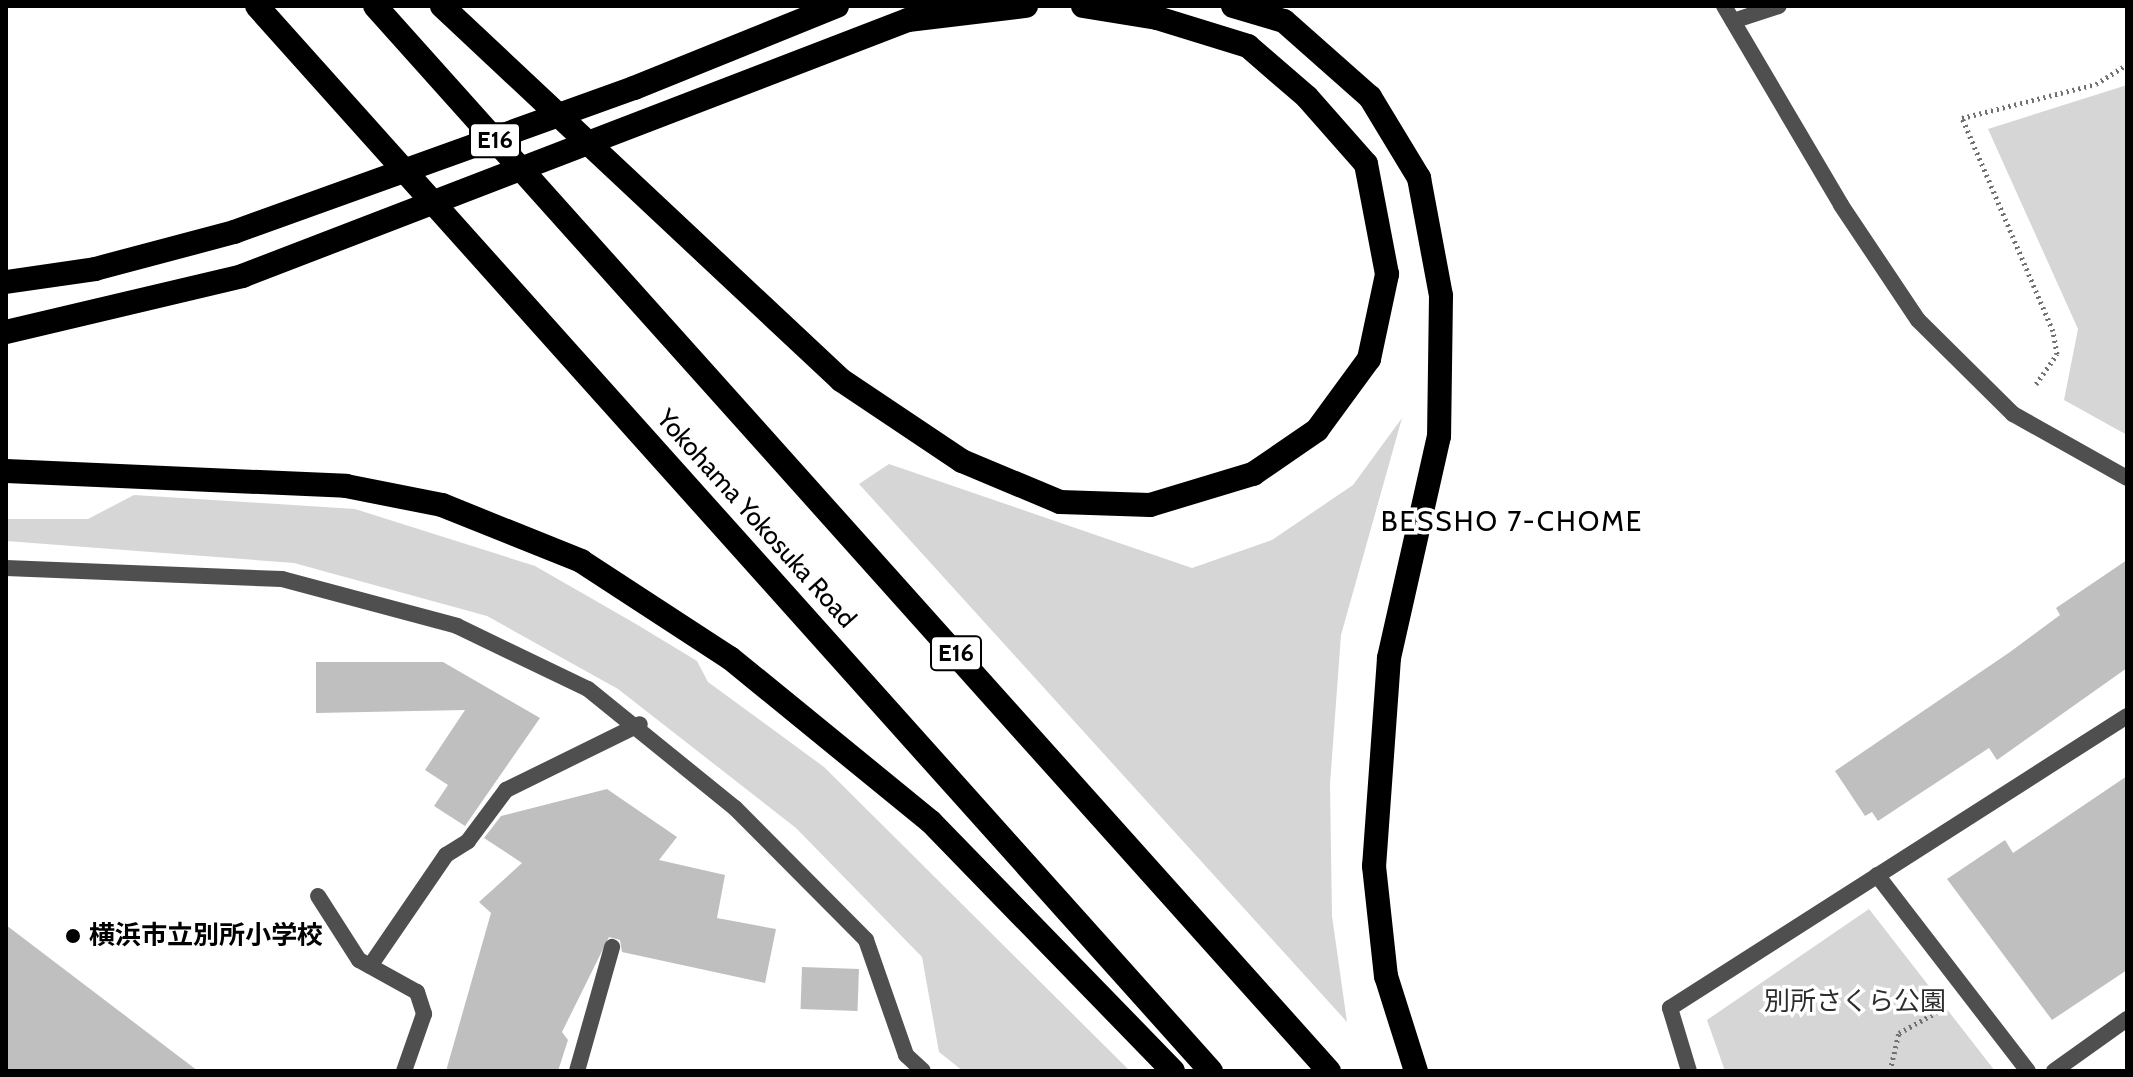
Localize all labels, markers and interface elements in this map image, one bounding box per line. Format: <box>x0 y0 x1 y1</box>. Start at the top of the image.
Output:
road number: E16 <box>469 120 521 160</box>
street label: Yokohama Yokosuka Road <box>650 403 862 635</box>
district label: BESSHO 7-CHOME <box>1381 504 1643 538</box>
road number: E16 <box>930 633 982 673</box>
place label: 横浜市立別所小学校 <box>89 920 323 952</box>
marker: 横浜市立別所小学校 <box>64 927 82 945</box>
park label: 別所さくら公園 <box>1764 986 1946 1018</box>

